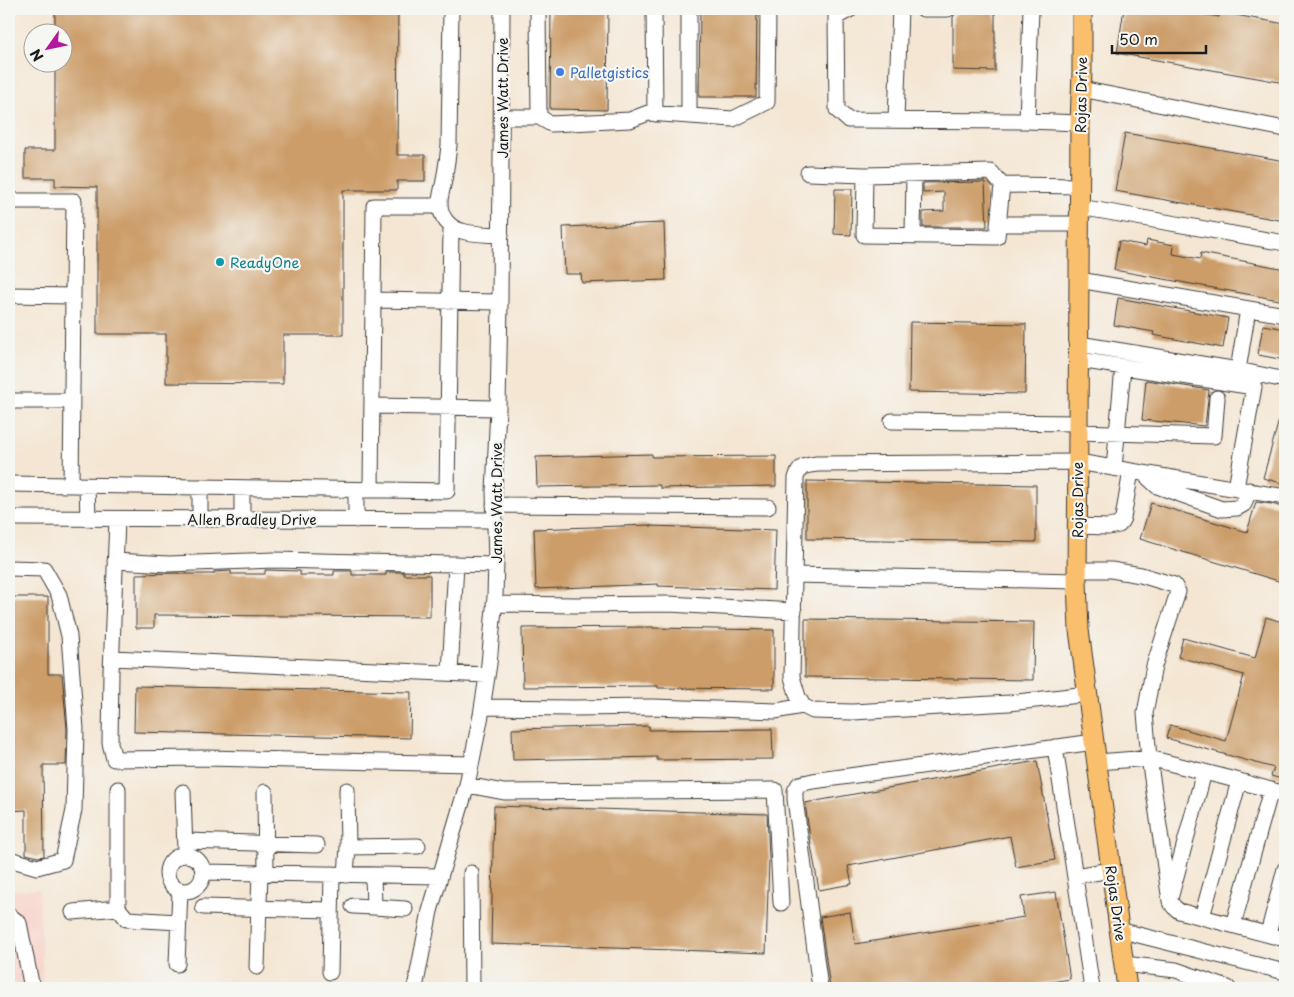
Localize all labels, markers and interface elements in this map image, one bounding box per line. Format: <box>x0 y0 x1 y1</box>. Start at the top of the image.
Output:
north arrow <box>22 22 72 72</box>
scale bar <box>1112 22 1205 54</box>
text: 50 m <box>1119 27 1158 50</box>
street label: James Watt Drive <box>492 37 513 159</box>
text: N <box>25 45 49 66</box>
street label: Rojas Drive <box>1070 57 1092 133</box>
place label: Palletgistics <box>570 62 649 83</box>
marker: Palletgistics <box>554 66 566 78</box>
place label: ReadyOne <box>230 252 299 273</box>
marker: ReadyOne <box>214 256 226 268</box>
street label: James Watt Drive <box>486 442 507 564</box>
street label: Rojas Drive <box>1067 462 1088 538</box>
street label: Allen Bradley Drive <box>187 509 317 530</box>
street label: Rojas Drive <box>1100 864 1132 942</box>

